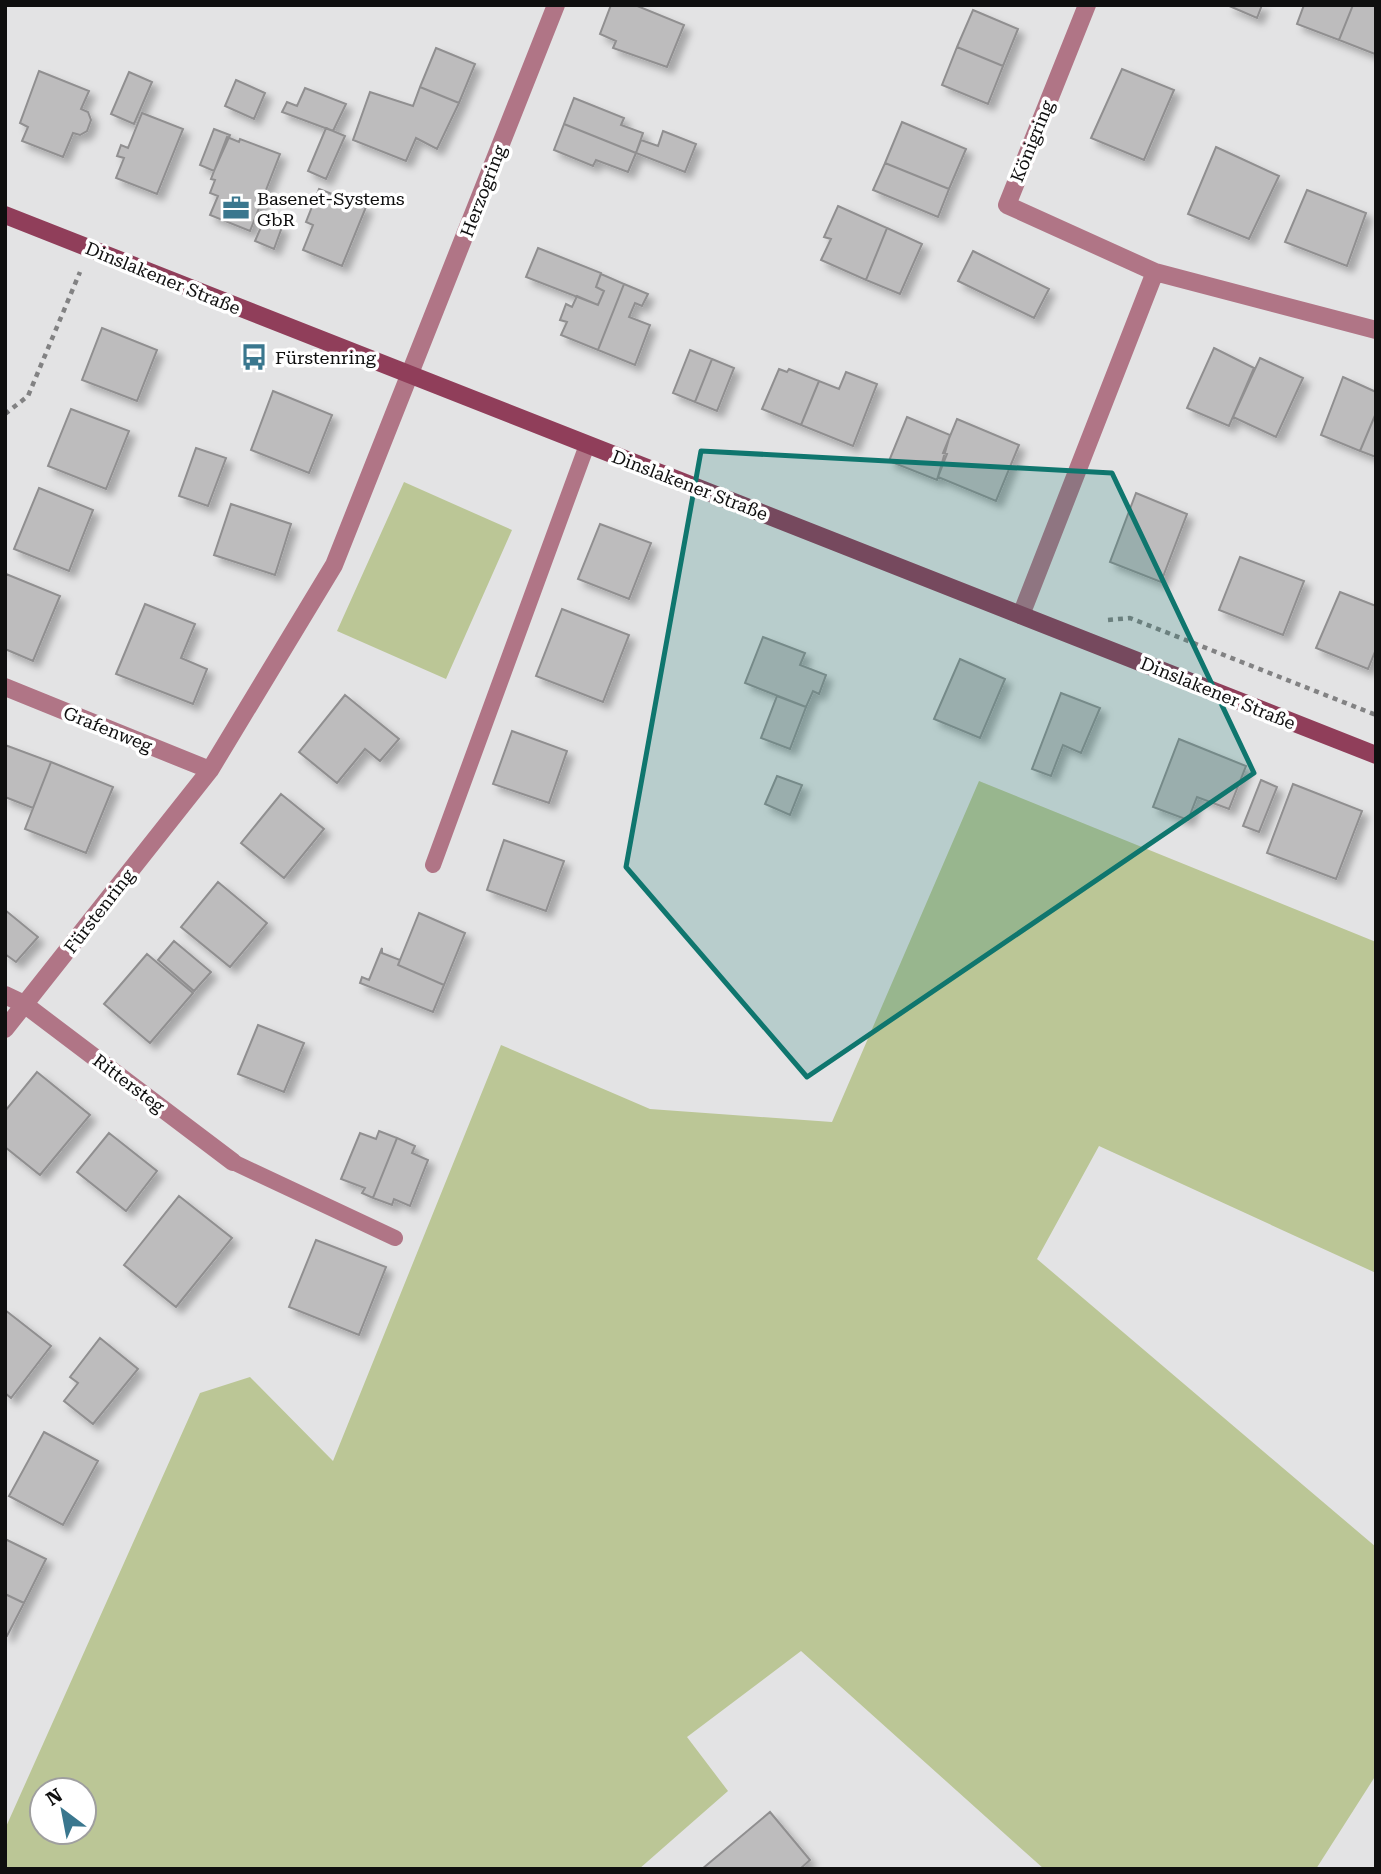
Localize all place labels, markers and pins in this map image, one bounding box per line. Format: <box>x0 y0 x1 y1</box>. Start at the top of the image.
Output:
place label: Basenet-Systems GbR <box>257 188 405 230</box>
office icon: Basenet-Systems GbR <box>221 193 251 223</box>
bus stop icon: Fürstenring <box>239 342 269 372</box>
place label: Fürstenring <box>275 347 377 368</box>

